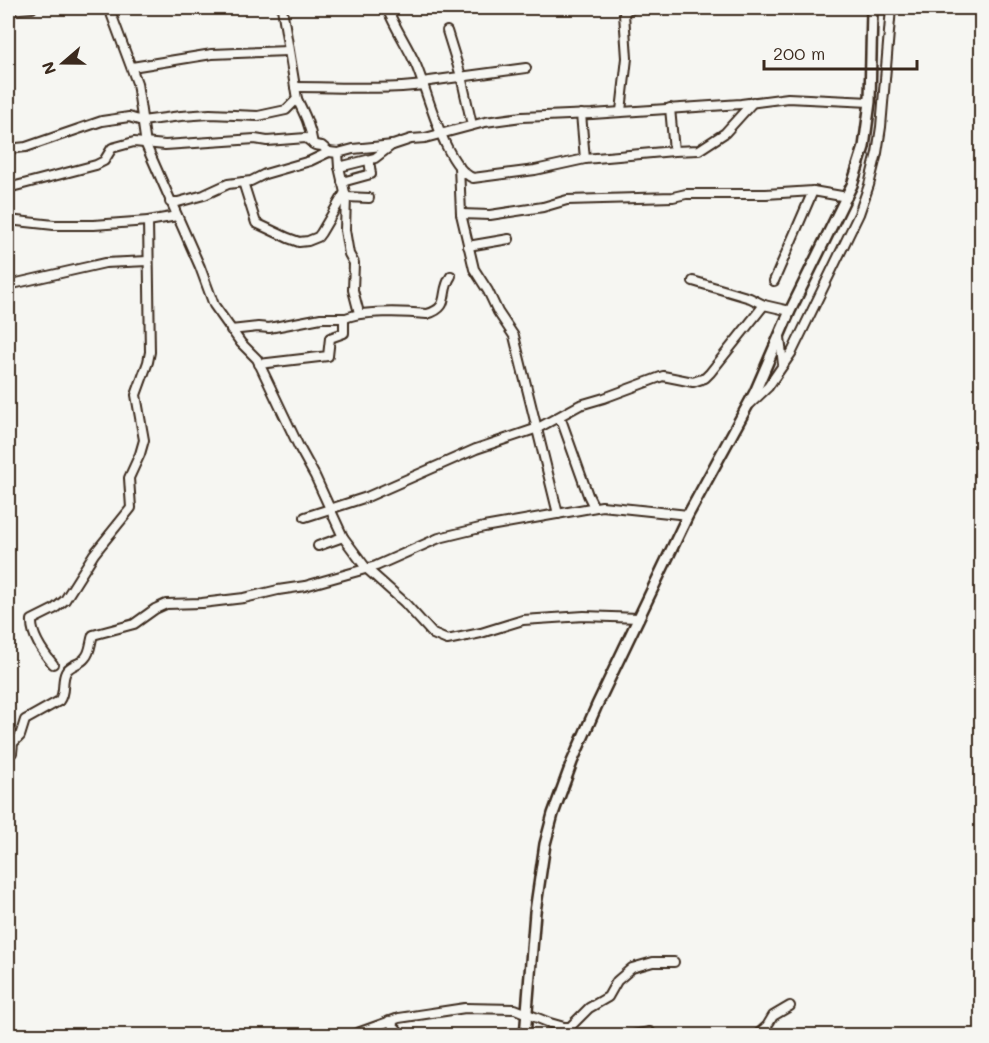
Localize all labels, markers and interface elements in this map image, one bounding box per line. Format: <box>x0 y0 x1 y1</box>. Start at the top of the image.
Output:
north arrow <box>33 33 93 93</box>
scale bar <box>764 33 917 71</box>
text: 200 m <box>773 41 825 65</box>
text: N <box>36 59 60 78</box>

